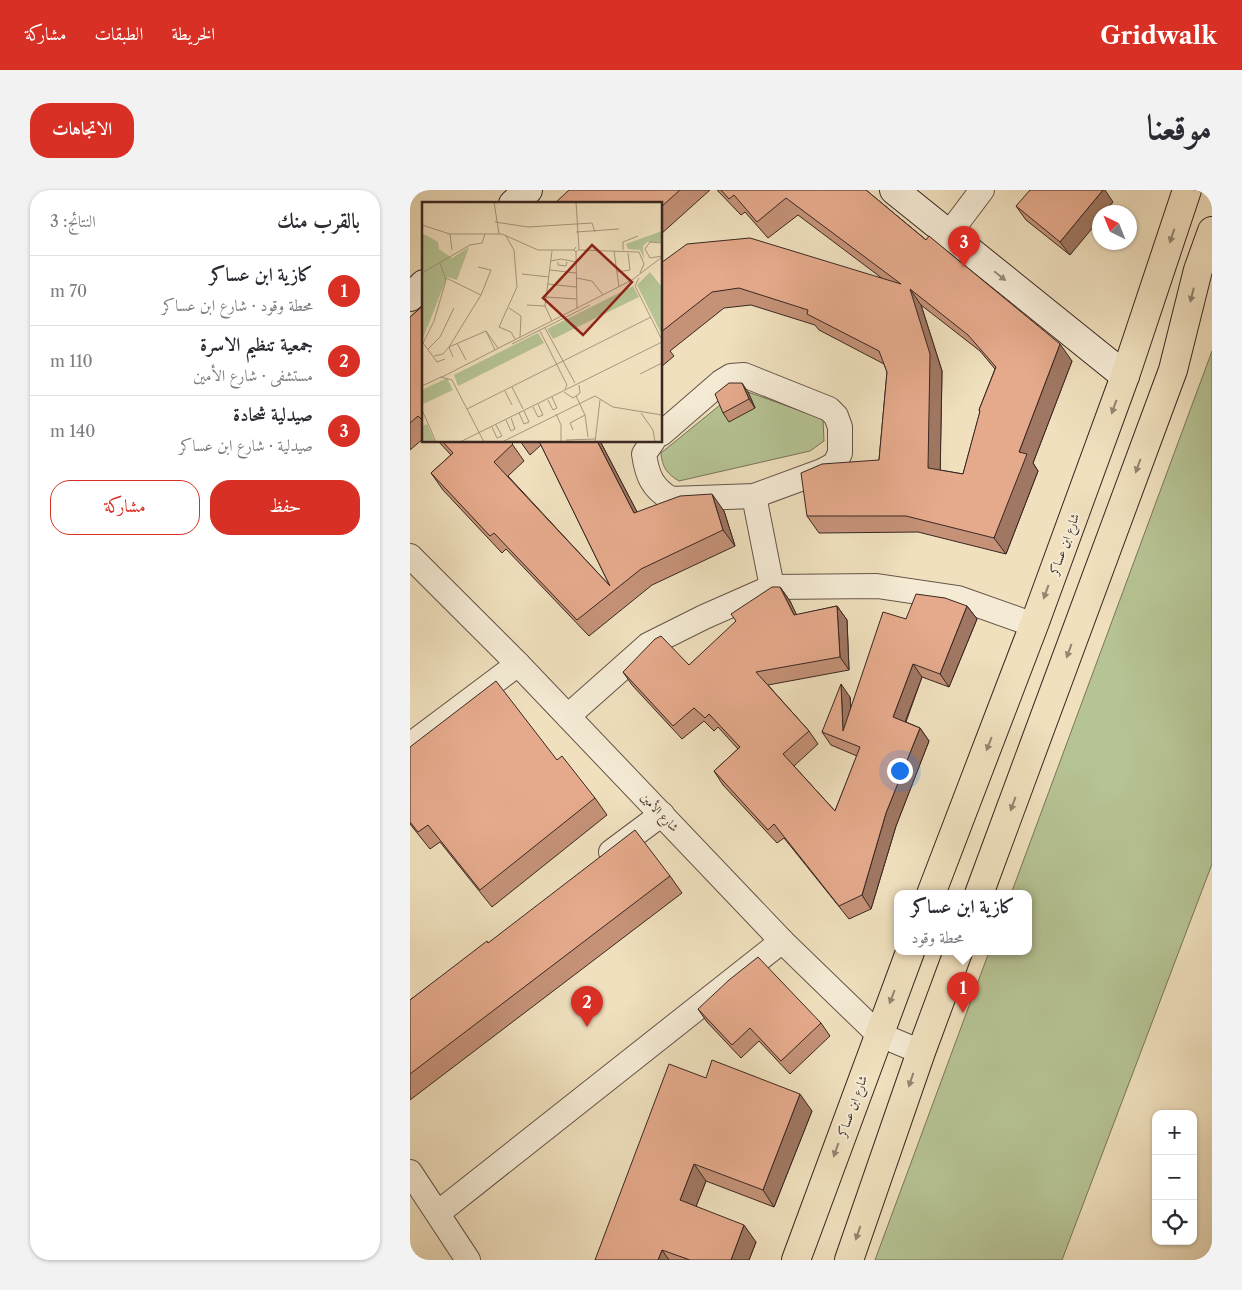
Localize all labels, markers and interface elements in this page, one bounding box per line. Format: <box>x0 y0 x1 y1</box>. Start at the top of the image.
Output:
text: Gridwalk <box>1100 21 1217 50</box>
text: مشاركة <box>25 23 66 45</box>
text: الطبقات <box>94 23 143 45</box>
text: الخريطة <box>171 23 215 45</box>
button: الاتجاهات <box>30 103 134 158</box>
text: موقعنا <box>1147 105 1212 148</box>
inset map <box>422 202 662 442</box>
north arrow <box>1092 205 1137 250</box>
text: بالقرب منك <box>277 208 360 233</box>
text: النتائج: 3 <box>50 211 96 231</box>
pin: 3 <box>948 226 980 267</box>
one-way arrow <box>1167 229 1175 244</box>
text: كازية ابن عساكر <box>209 263 313 286</box>
one-way arrow <box>993 270 1006 281</box>
text: 70 m <box>50 281 87 301</box>
text: 1 <box>340 281 348 301</box>
one-way arrow <box>1188 287 1196 302</box>
text: محطة وقود · شارع ابن عساكر <box>162 295 313 315</box>
text: جمعية تنظيم الاسرة <box>200 333 313 356</box>
text: 110 m <box>50 351 93 371</box>
text: 2 <box>339 351 349 371</box>
text: مستشفى · شارع الأمين <box>193 365 313 385</box>
one-way arrow <box>1110 399 1117 414</box>
text: صيدلية شحادة <box>233 403 313 426</box>
text: 140 m <box>50 421 95 441</box>
text: 3 <box>339 421 349 441</box>
text: صيدلية · شارع ابن عساكر <box>179 435 313 455</box>
one-way arrow <box>1134 459 1142 474</box>
button: مشاركة <box>50 480 200 535</box>
button: حفظ <box>210 480 360 535</box>
street label: شارع ابن عساكر <box>1045 511 1086 580</box>
one-way arrow <box>1042 585 1050 600</box>
one-way arrow <box>1065 644 1073 659</box>
one-way arrow <box>985 737 993 752</box>
your location <box>887 758 913 784</box>
street label: شارع الأمين <box>635 789 683 837</box>
one-way arrow <box>1009 796 1016 811</box>
popup <box>894 890 1032 955</box>
text: كازية ابن عساكر <box>911 895 1015 918</box>
text: محطة وقود <box>911 927 964 947</box>
pin: 1 <box>947 972 979 1013</box>
pin: 2 <box>571 986 603 1027</box>
one-way arrow <box>888 990 896 1005</box>
one-way arrow <box>907 1072 914 1087</box>
street label: شارع ابن عساكر <box>833 1073 874 1142</box>
map controls <box>1152 1110 1197 1245</box>
button: + <box>1152 1110 1197 1155</box>
one-way arrow <box>832 1143 840 1158</box>
button: − <box>1152 1155 1197 1200</box>
button: locate <box>1152 1200 1197 1245</box>
one-way arrow <box>854 1226 861 1241</box>

